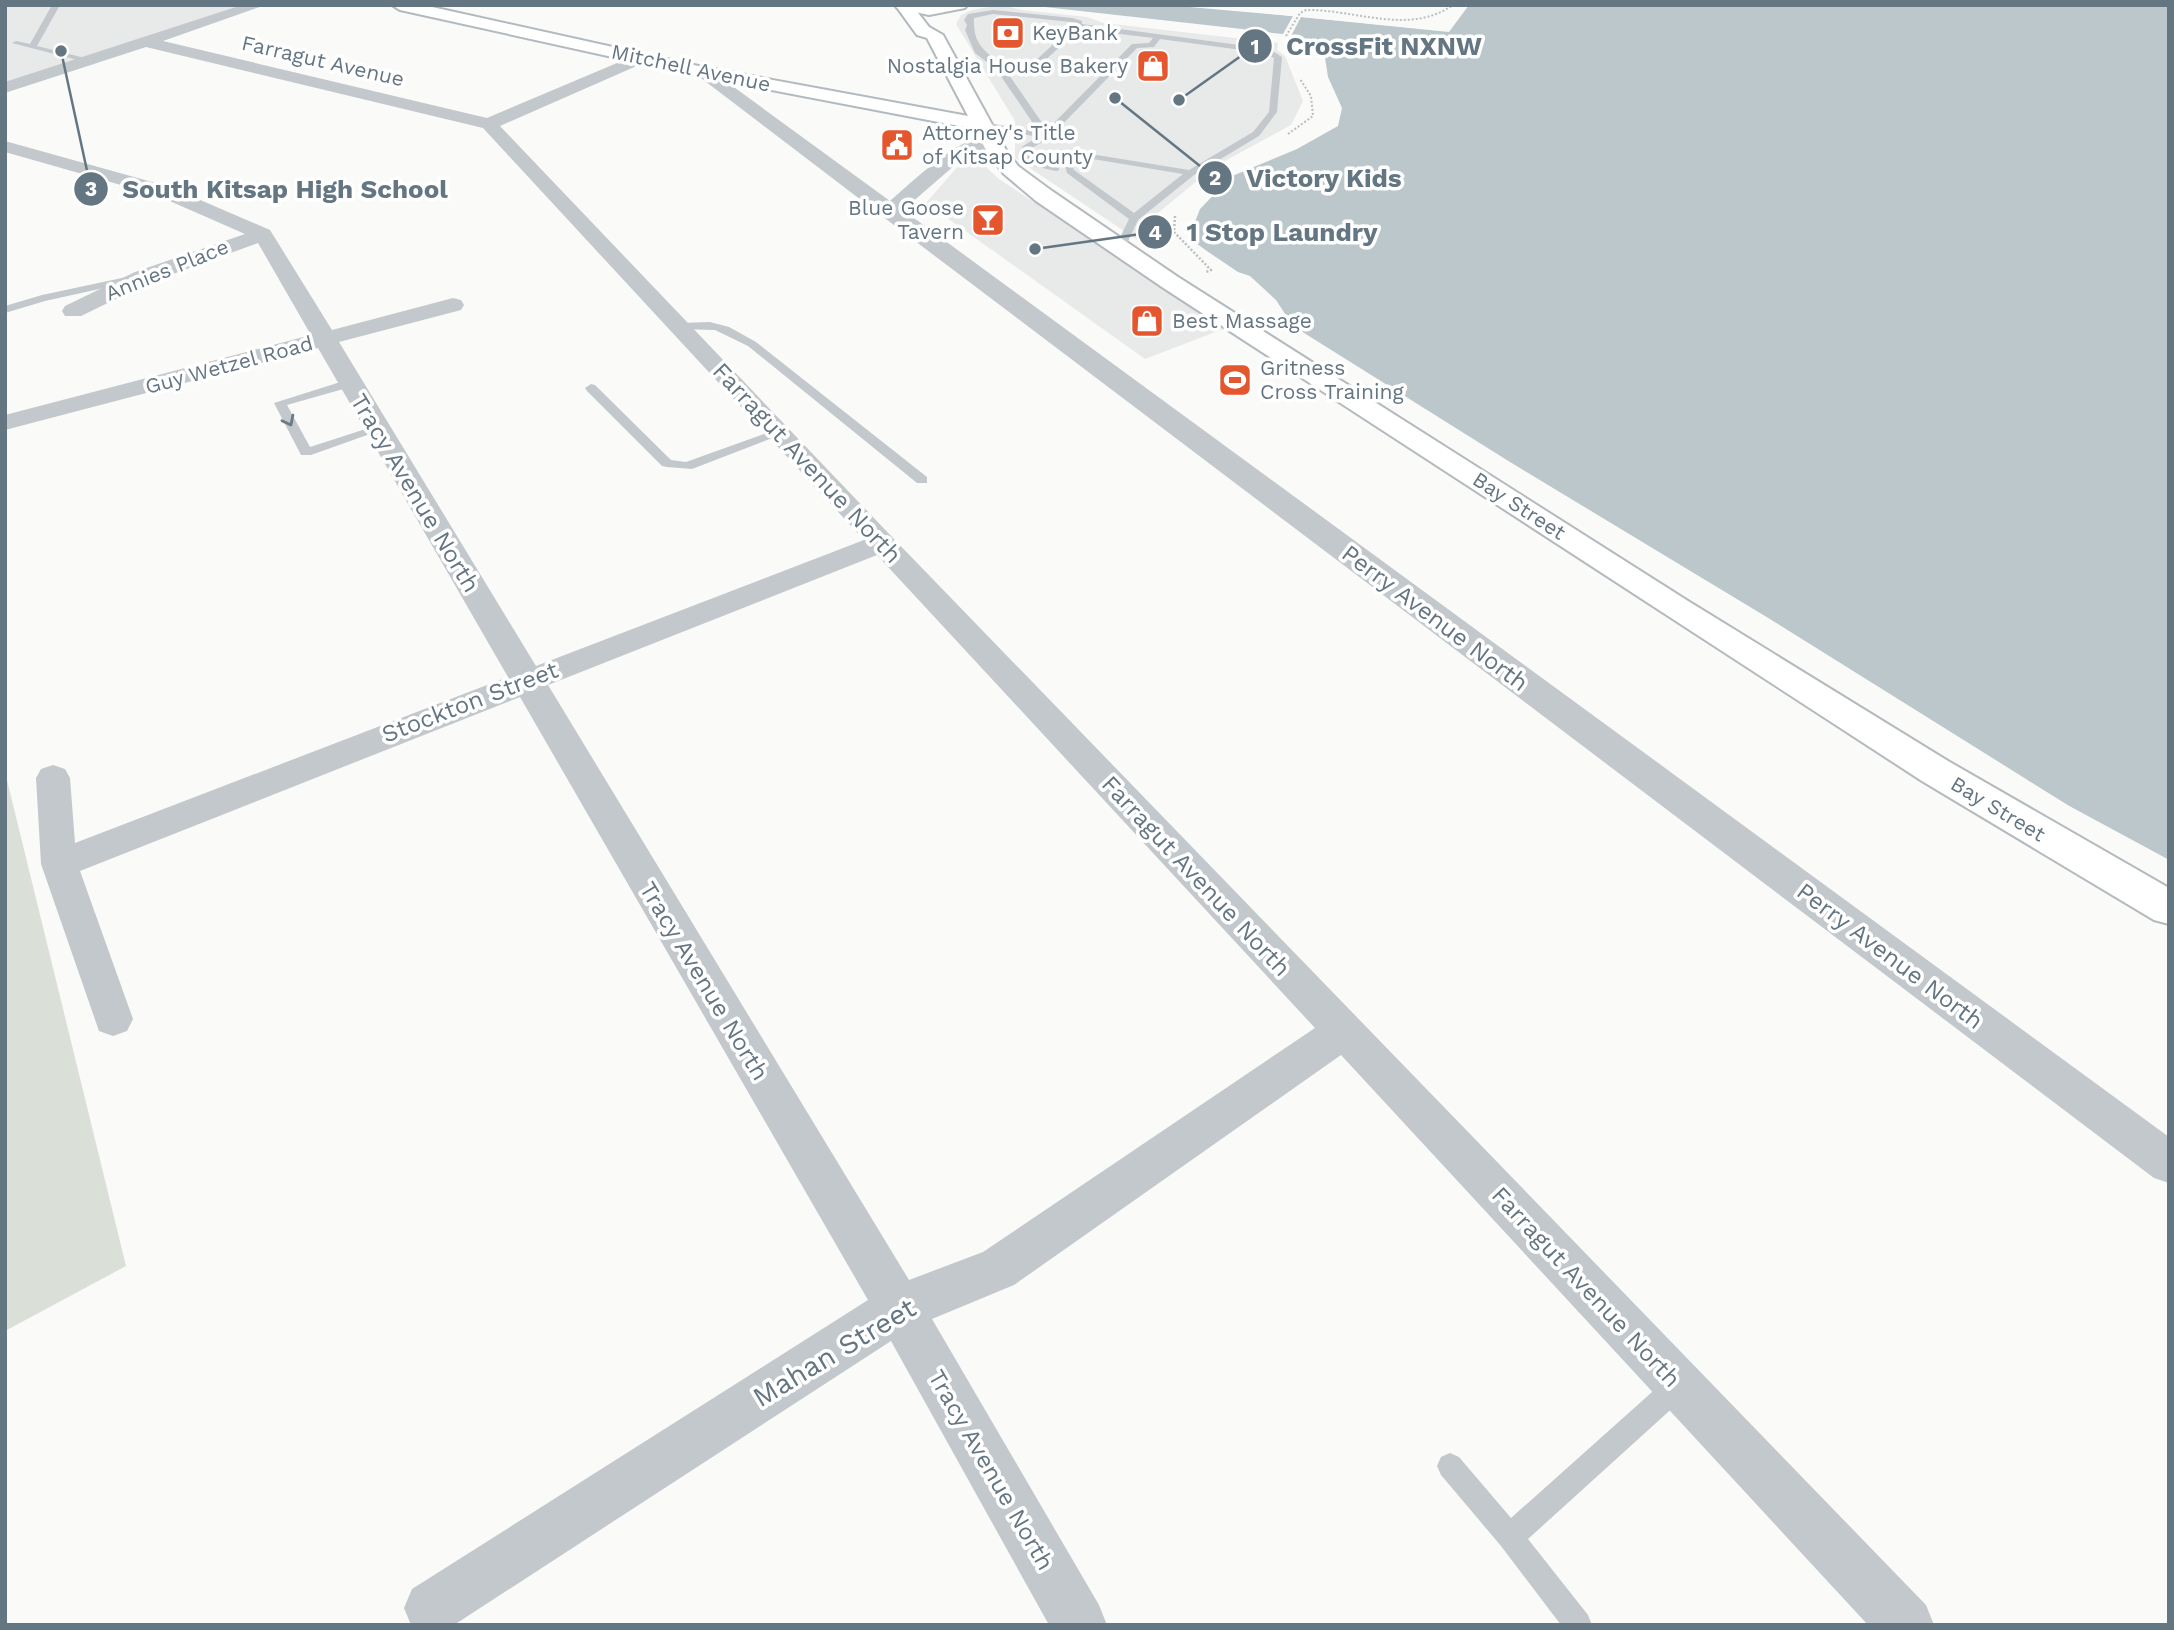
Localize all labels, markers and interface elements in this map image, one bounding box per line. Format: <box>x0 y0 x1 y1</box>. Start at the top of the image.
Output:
bank icon: KeyBank <box>989 14 1027 52</box>
place label: KeyBank <box>1032 20 1118 45</box>
callout: CrossFit NXNW <box>1237 23 1496 70</box>
street label: Farragut Avenue <box>239 30 407 91</box>
text: CrossFit NXNW <box>1286 31 1482 61</box>
text: 1 <box>1250 34 1260 59</box>
street label: Mitchell Avenue <box>609 38 773 97</box>
shop icon: Nostalgia House Bakery <box>1134 47 1172 85</box>
place label: Nostalgia House Bakery <box>887 53 1128 78</box>
place label: Attorney's Title of Kitsap County <box>922 120 1093 169</box>
public building icon: Attorney's Title of Kitsap County <box>878 126 916 164</box>
callout: Victory Kids <box>1197 154 1416 201</box>
text: Victory Kids <box>1246 163 1402 193</box>
callout: South Kitsap High School <box>73 165 462 212</box>
text: 2 <box>1209 165 1221 190</box>
text: South Kitsap High School <box>122 174 448 204</box>
text: 3 <box>85 176 97 201</box>
place label: Blue Goose Tavern <box>848 195 964 244</box>
bar icon: Blue Goose Tavern <box>969 201 1007 239</box>
callout: 1 Stop Laundry <box>1138 209 1392 256</box>
text: 1 Stop Laundry <box>1186 217 1378 247</box>
text: 4 <box>1148 220 1162 245</box>
street label: Annies Place <box>101 233 232 306</box>
shop icon: Best Massage <box>1128 302 1166 340</box>
place label: Best Massage <box>1172 308 1312 333</box>
street label: Guy Wetzel Road <box>142 330 315 399</box>
place label: Gritness Cross Training <box>1260 355 1405 404</box>
street label: Farragut Avenue North <box>707 357 907 569</box>
sports icon: Gritness Cross Training <box>1216 361 1254 399</box>
street label: Tracy Avenue North <box>345 389 485 597</box>
one-way arrow <box>281 413 295 426</box>
street label: Bay Street <box>1468 466 1571 545</box>
street label: Perry Avenue North <box>1336 539 1534 697</box>
street label: Stockton Street <box>378 655 562 749</box>
street label: Farragut Avenue North <box>1096 770 1296 982</box>
street label: Bay Street <box>1947 771 2050 847</box>
street label: Tracy Avenue North <box>634 877 774 1085</box>
street label: Perry Avenue North <box>1791 877 1989 1035</box>
street label: Farragut Avenue North <box>1486 1181 1686 1393</box>
street label: Mahan Street <box>747 1291 922 1414</box>
street label: Tracy Avenue North <box>922 1365 1060 1575</box>

